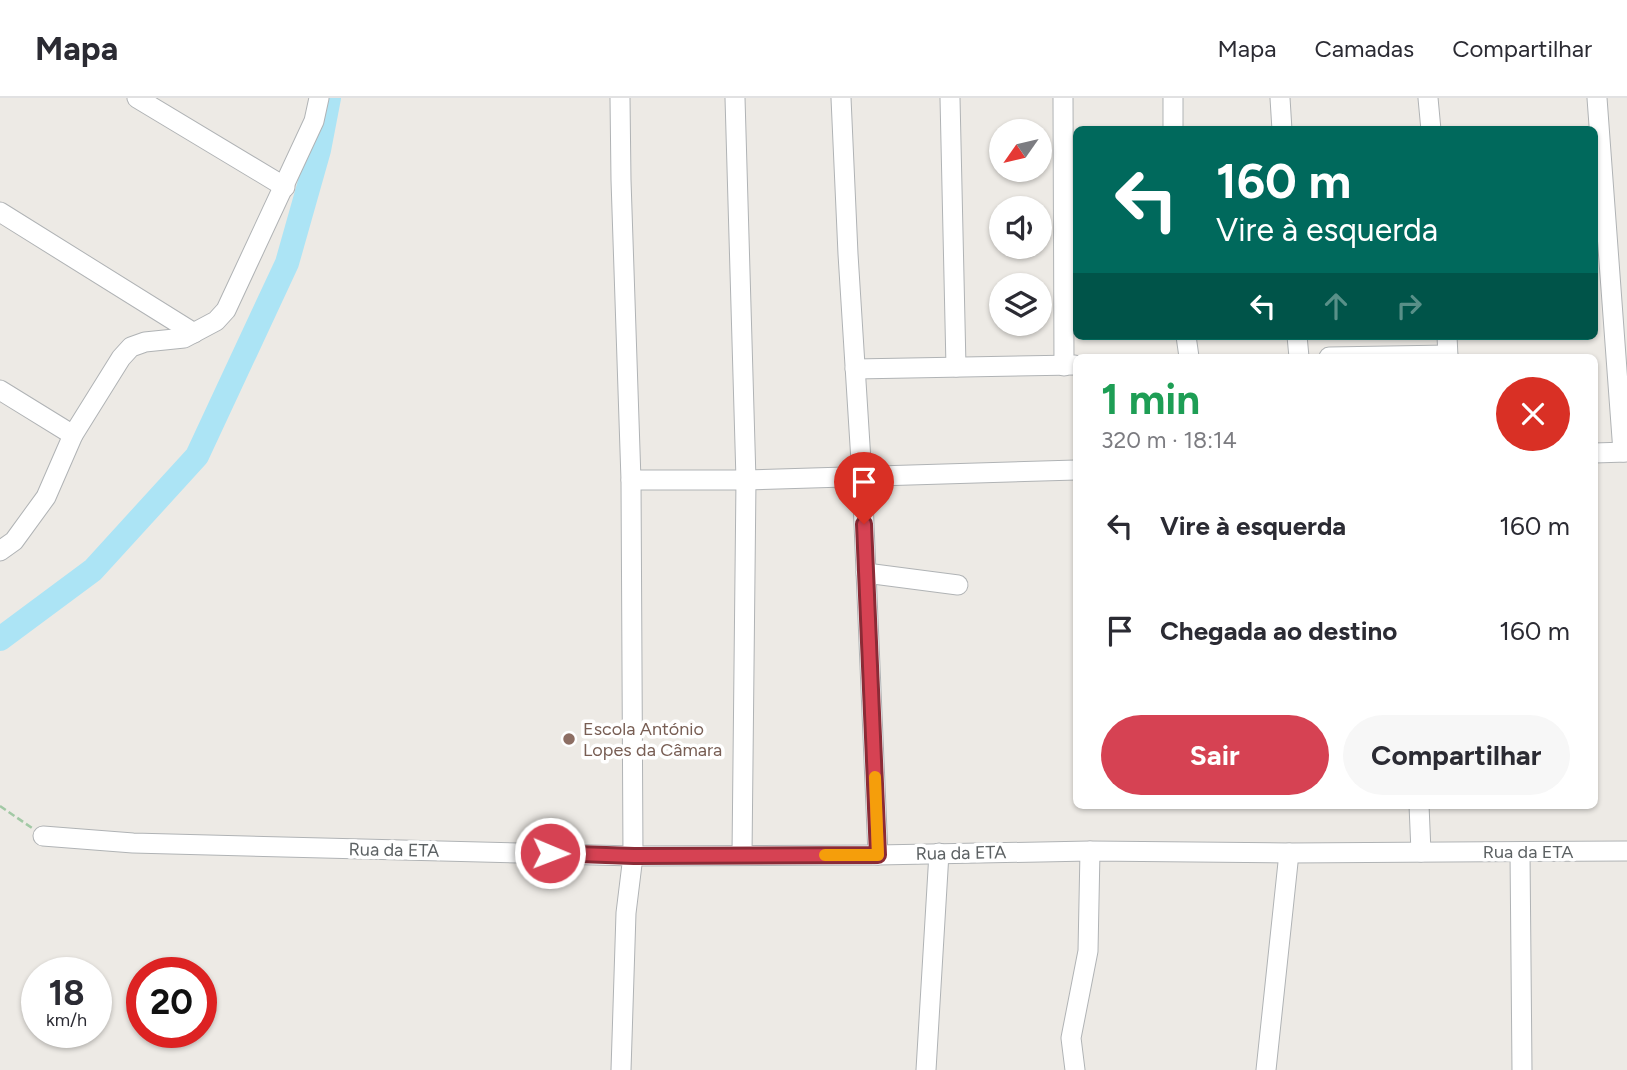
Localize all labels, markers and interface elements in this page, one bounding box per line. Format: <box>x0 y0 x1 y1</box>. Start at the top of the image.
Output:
text: Mapa <box>35 29 118 68</box>
text: Mapa <box>1217 34 1276 63</box>
text: Camadas <box>1314 34 1414 63</box>
text: Compartilhar <box>1452 34 1592 63</box>
north arrow <box>989 119 1052 182</box>
map controls <box>989 119 1052 336</box>
text: 160 m <box>1216 151 1351 210</box>
icon: left <box>1101 154 1192 245</box>
button: sound <box>989 196 1052 259</box>
text: Vire à esquerda <box>1216 211 1438 249</box>
button: layers <box>989 273 1052 336</box>
icon: left <box>1244 287 1282 325</box>
icon: ahead <box>1317 287 1355 325</box>
icon: right <box>1390 287 1428 325</box>
text: 1 min <box>1101 374 1200 425</box>
button: close <box>1496 377 1570 451</box>
text: 320 m · 18:14 <box>1101 426 1237 454</box>
pin <box>834 452 894 524</box>
icon: arrive <box>845 463 883 501</box>
icon: left <box>1101 507 1139 545</box>
text: Vire à esquerda <box>1160 510 1346 542</box>
text: 160 m <box>1499 510 1570 542</box>
icon: arrive <box>1101 612 1139 650</box>
text: Chegada ao destino <box>1160 615 1397 647</box>
text: 160 m <box>1499 615 1570 647</box>
button: Sair <box>1101 715 1329 795</box>
button: Compartilhar <box>1343 715 1570 795</box>
place label: Escola António Lopes da Câmara <box>583 718 722 761</box>
marker: Escola António Lopes da Câmara <box>561 731 577 747</box>
position arrow <box>513 816 587 890</box>
street label: Rua da ETA <box>348 838 440 862</box>
street label: Rua da ETA <box>915 841 1007 865</box>
street label: Rua da ETA <box>1483 841 1573 863</box>
speed limit sign: 20 <box>126 957 217 1048</box>
text: 18 <box>48 972 85 1014</box>
text: km/h <box>46 1009 87 1031</box>

